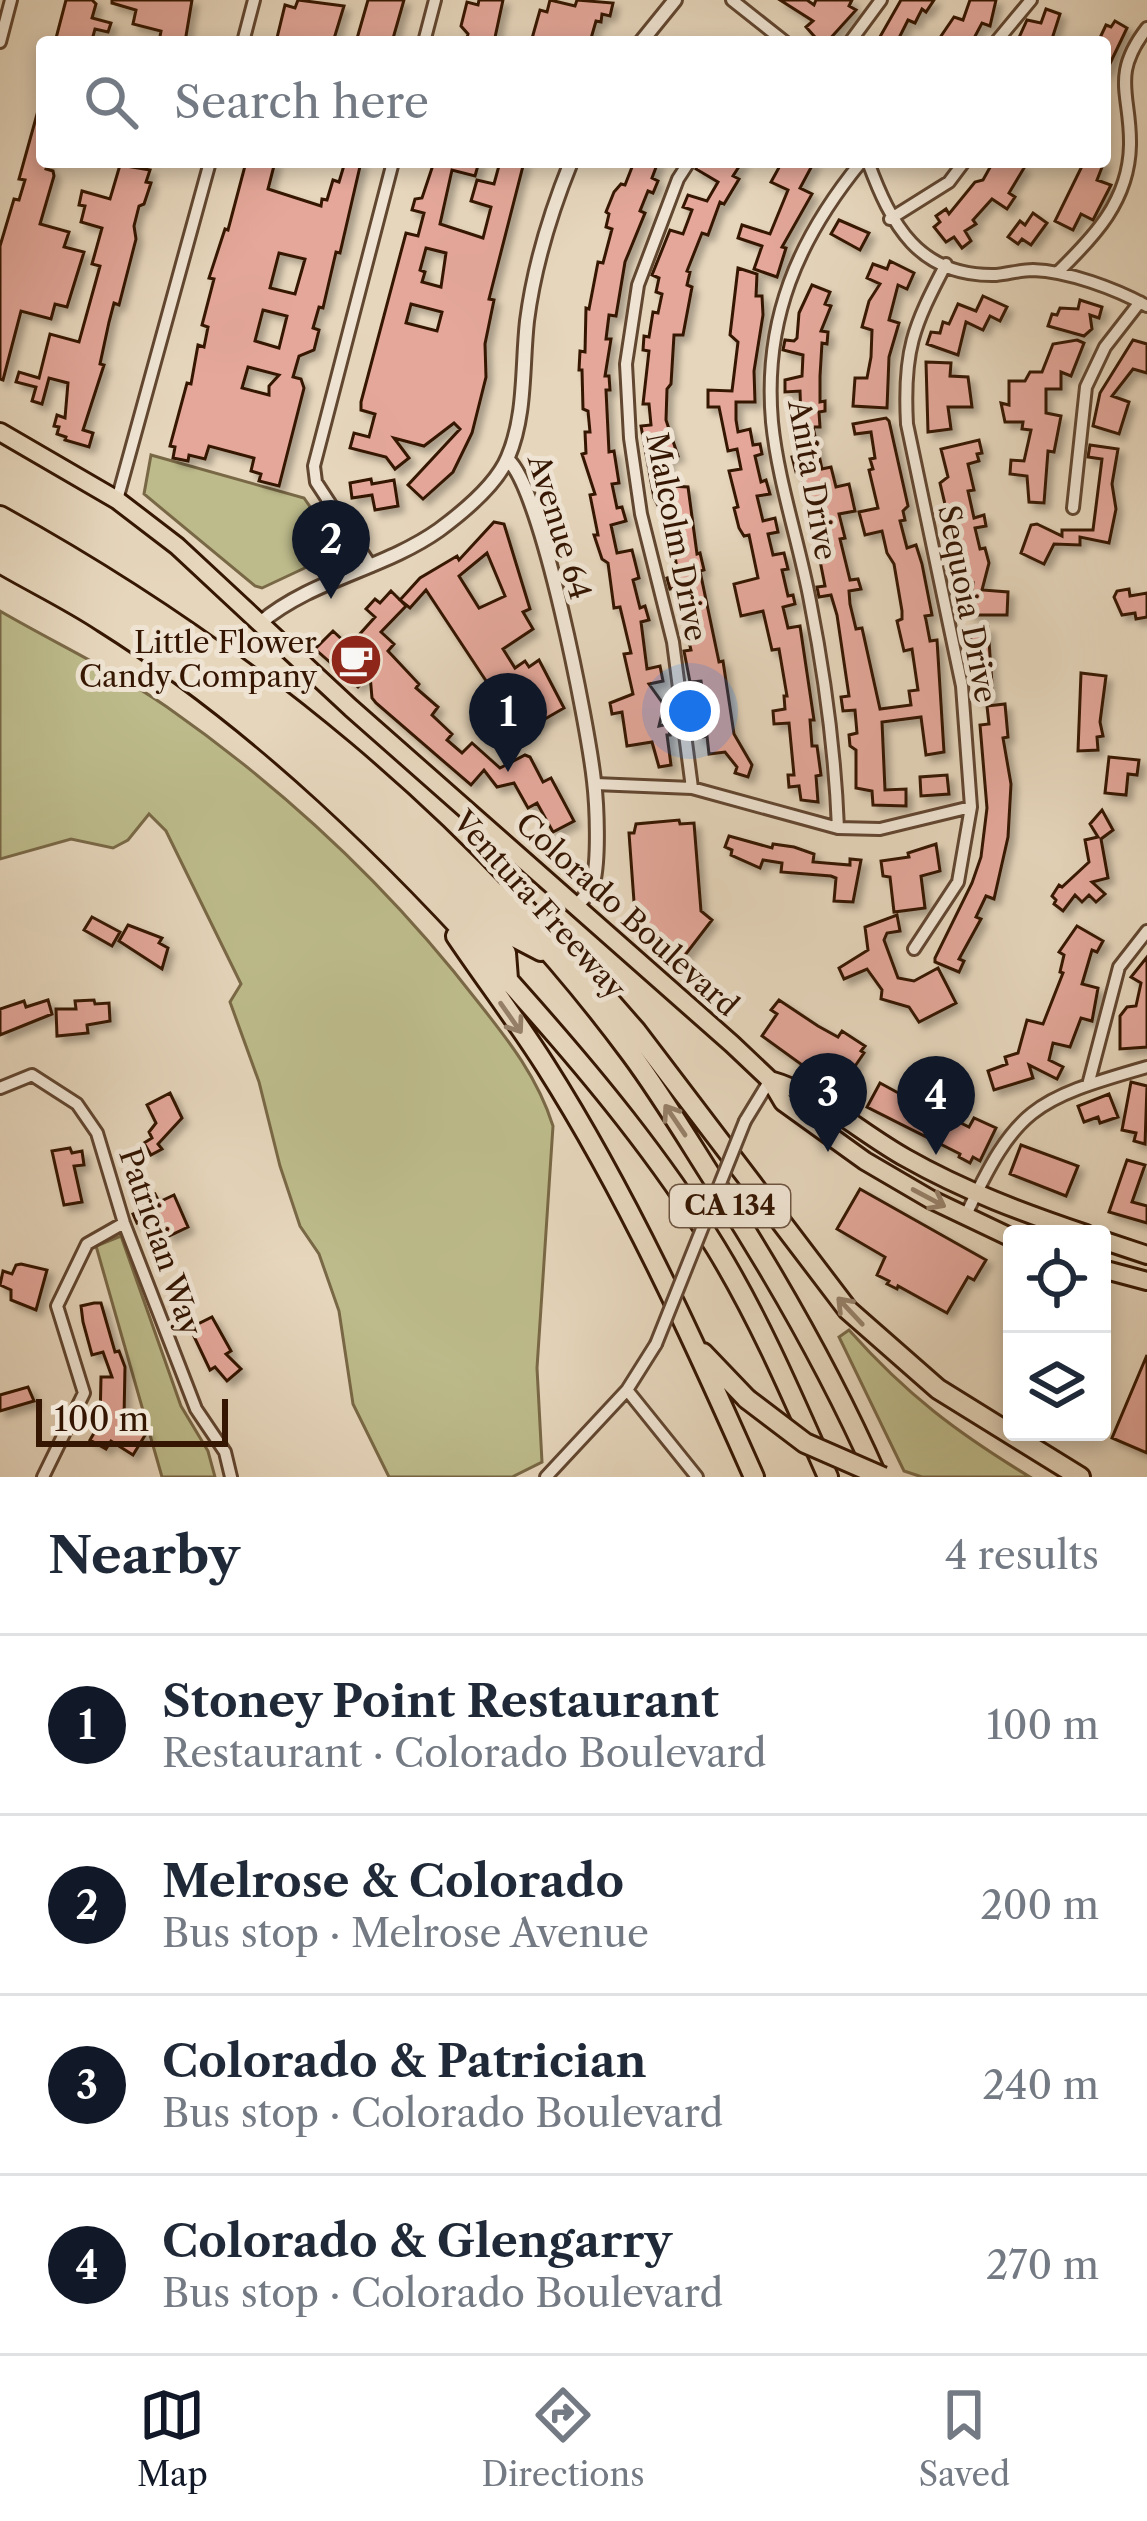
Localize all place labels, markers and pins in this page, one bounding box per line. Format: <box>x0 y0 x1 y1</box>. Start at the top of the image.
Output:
pin: 2 <box>292 500 370 599</box>
place label: Little Flower Candy Company <box>79 624 317 695</box>
cafe icon: Little Flower Candy Company <box>328 632 384 688</box>
pin: 1 <box>469 673 547 772</box>
pin: 3 <box>789 1053 867 1152</box>
pin: 4 <box>897 1056 975 1155</box>

